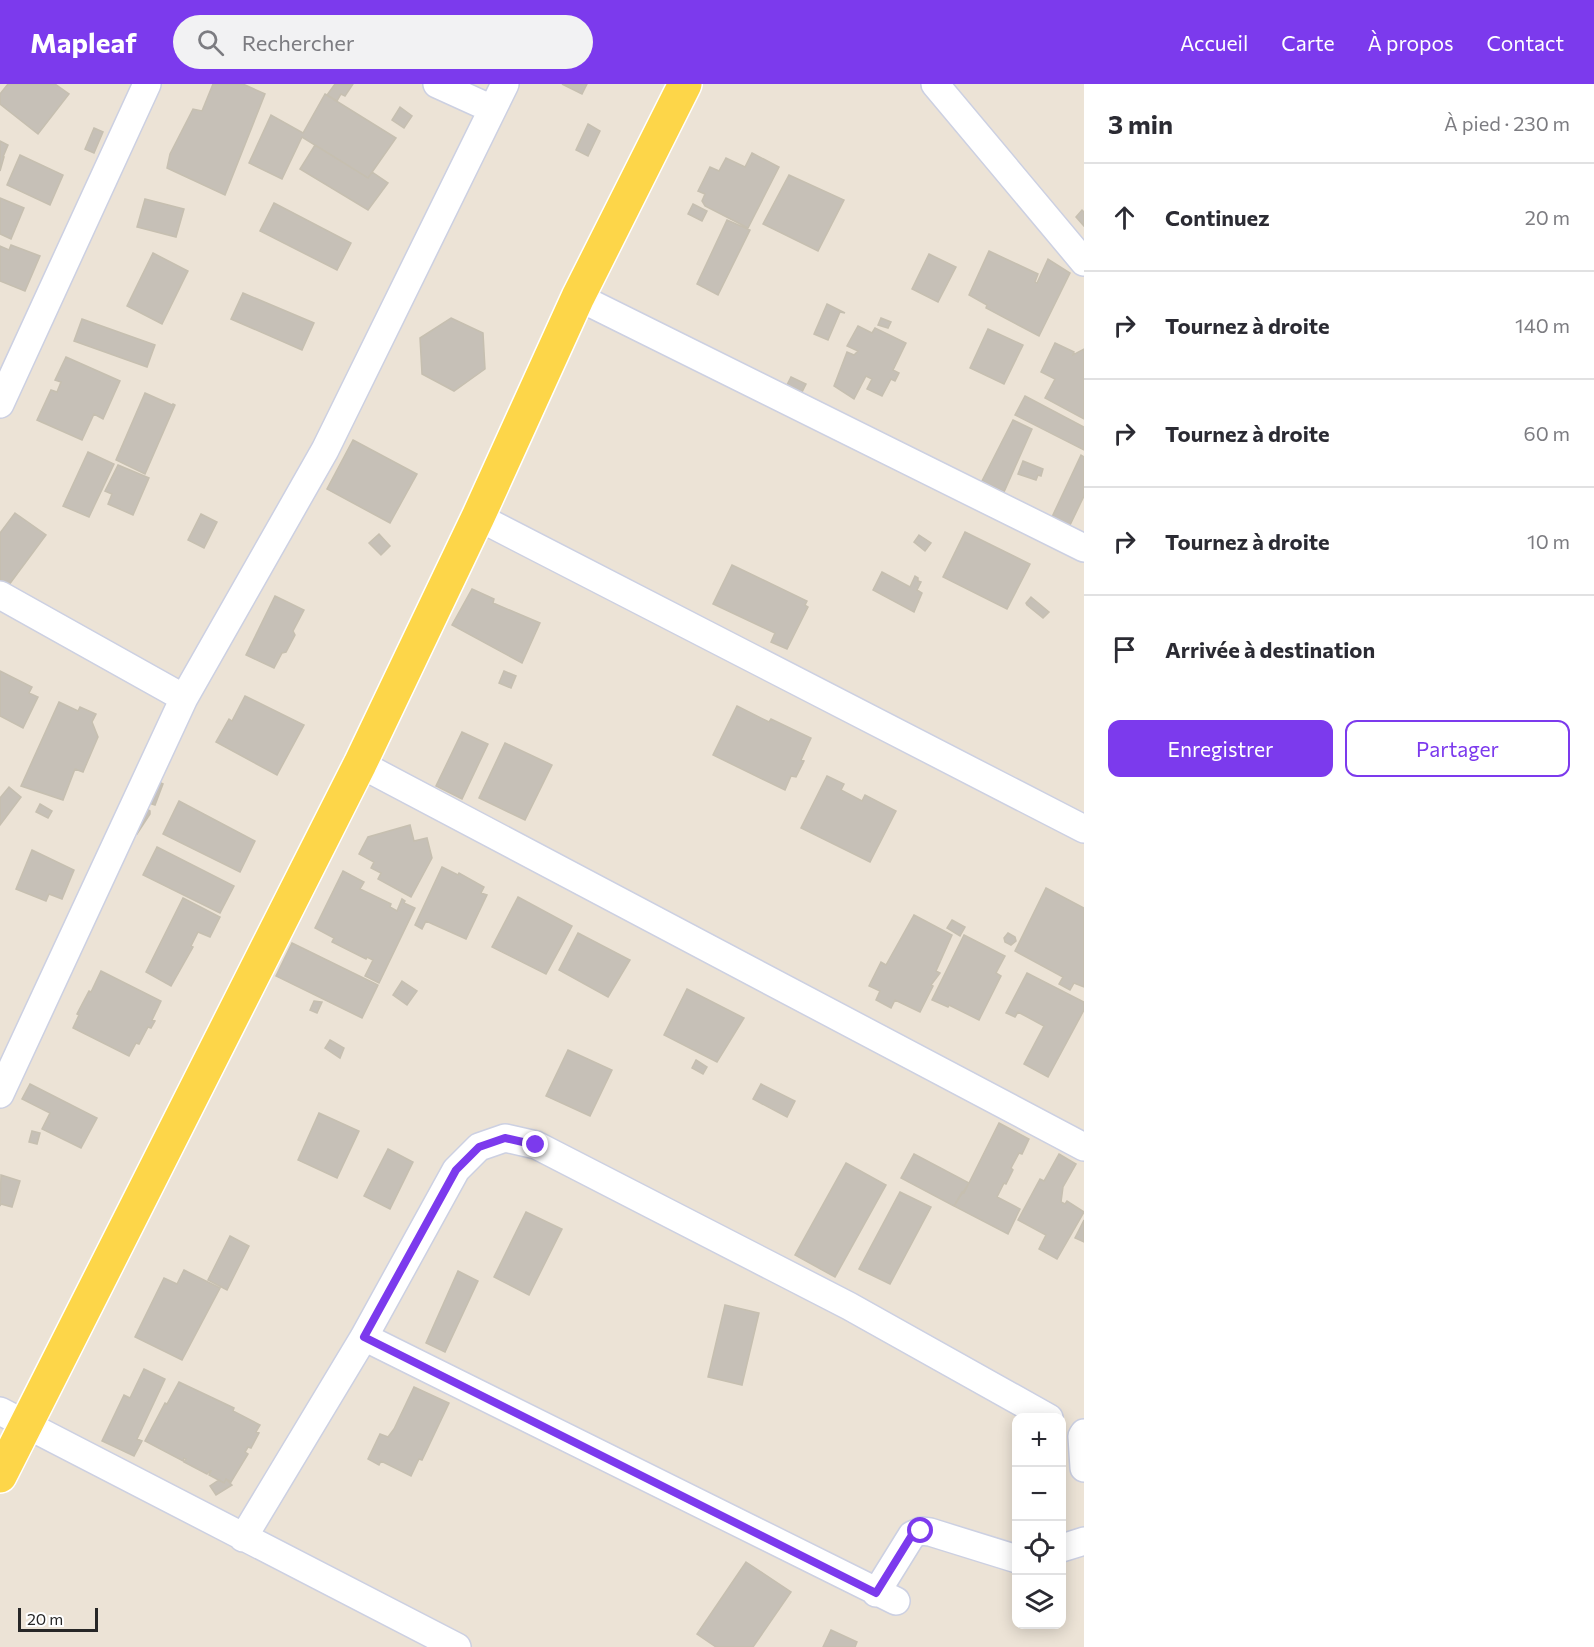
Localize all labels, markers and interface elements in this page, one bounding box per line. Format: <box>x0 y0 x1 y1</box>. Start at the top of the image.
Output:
search box <box>173 15 593 69</box>
text: Mapleaf <box>30 25 137 59</box>
icon: search <box>194 26 227 59</box>
text: Rechercher <box>242 29 355 56</box>
text: Accueil <box>1180 30 1248 55</box>
text: Carte <box>1281 30 1335 55</box>
text: À propos <box>1368 30 1453 55</box>
text: Contact <box>1486 30 1564 55</box>
text: 3 min <box>1108 108 1173 139</box>
text: À pied · 230 m <box>1444 111 1570 135</box>
icon: ahead <box>1108 201 1141 234</box>
text: Continuez <box>1165 204 1270 231</box>
text: 20 m <box>1525 205 1570 229</box>
icon: right <box>1108 309 1141 342</box>
text: Tournez à droite <box>1165 312 1330 339</box>
text: 140 m <box>1515 313 1570 337</box>
icon: right <box>1108 417 1141 450</box>
text: Tournez à droite <box>1165 420 1330 447</box>
text: 60 m <box>1524 421 1570 445</box>
icon: right <box>1108 525 1141 558</box>
text: Tournez à droite <box>1165 528 1330 555</box>
text: 10 m <box>1527 529 1570 553</box>
icon: arrive <box>1108 633 1141 666</box>
text: Arrivée à destination <box>1165 636 1375 663</box>
button: Enregistrer <box>1108 720 1333 777</box>
button: Partager <box>1345 720 1570 777</box>
route end <box>522 1131 548 1157</box>
map controls <box>1012 1413 1066 1629</box>
button: + <box>1012 1413 1066 1467</box>
button: − <box>1012 1467 1066 1521</box>
route start <box>907 1517 933 1543</box>
button: locate <box>1012 1521 1066 1575</box>
button: layers <box>1012 1575 1066 1629</box>
scale bar <box>18 1605 98 1632</box>
text: 20 m <box>27 1609 63 1628</box>

